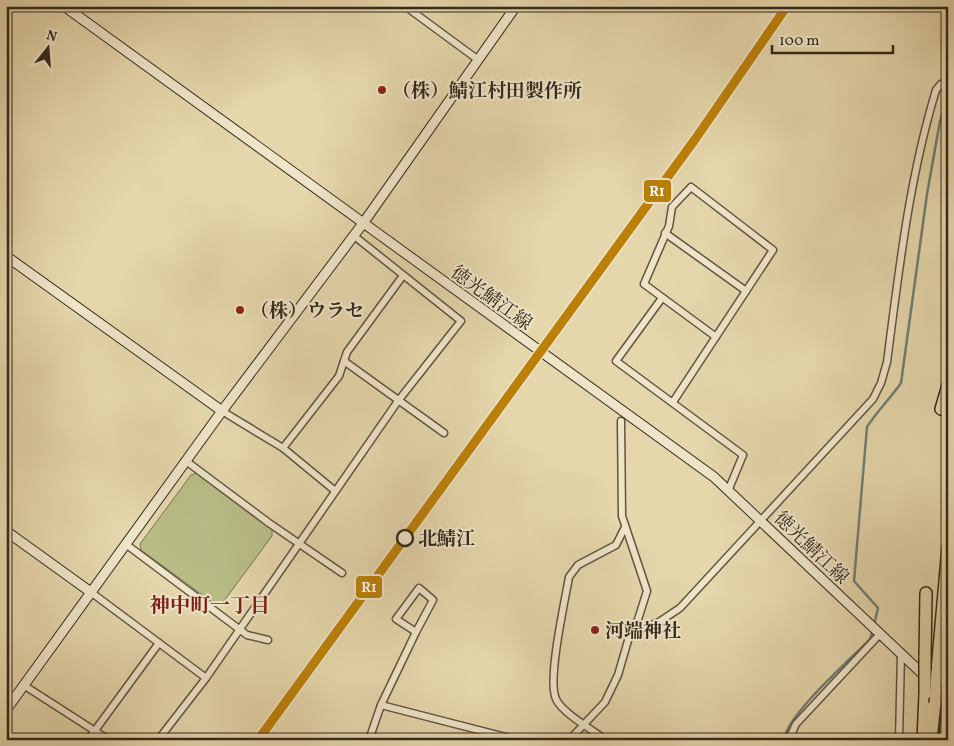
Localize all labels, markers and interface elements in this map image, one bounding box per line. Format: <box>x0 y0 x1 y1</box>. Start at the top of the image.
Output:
north arrow <box>22 22 72 72</box>
scale bar <box>772 22 893 54</box>
text: N <box>44 26 59 48</box>
text: 100 m <box>779 31 819 52</box>
place label: （株）鯖江村田製作所 <box>392 79 582 105</box>
marker: （株）鯖江村田製作所 <box>376 84 388 96</box>
line badge: R1 <box>643 179 672 203</box>
text: R1 <box>649 183 665 202</box>
street label: 徳光鯖江線 <box>445 260 537 337</box>
place label: （株）ウラセ <box>250 299 364 325</box>
marker: （株）ウラセ <box>234 304 246 316</box>
street label: 徳光鯖江線 <box>767 506 854 591</box>
place label: 北鯖江 <box>418 527 475 553</box>
marker: 北鯖江 <box>396 529 414 547</box>
line badge: R1 <box>355 575 383 599</box>
text: R1 <box>361 579 377 598</box>
district label: 神中町一丁目 <box>150 593 270 621</box>
place label: 河端神社 <box>605 619 681 645</box>
marker: 河端神社 <box>589 624 601 636</box>

